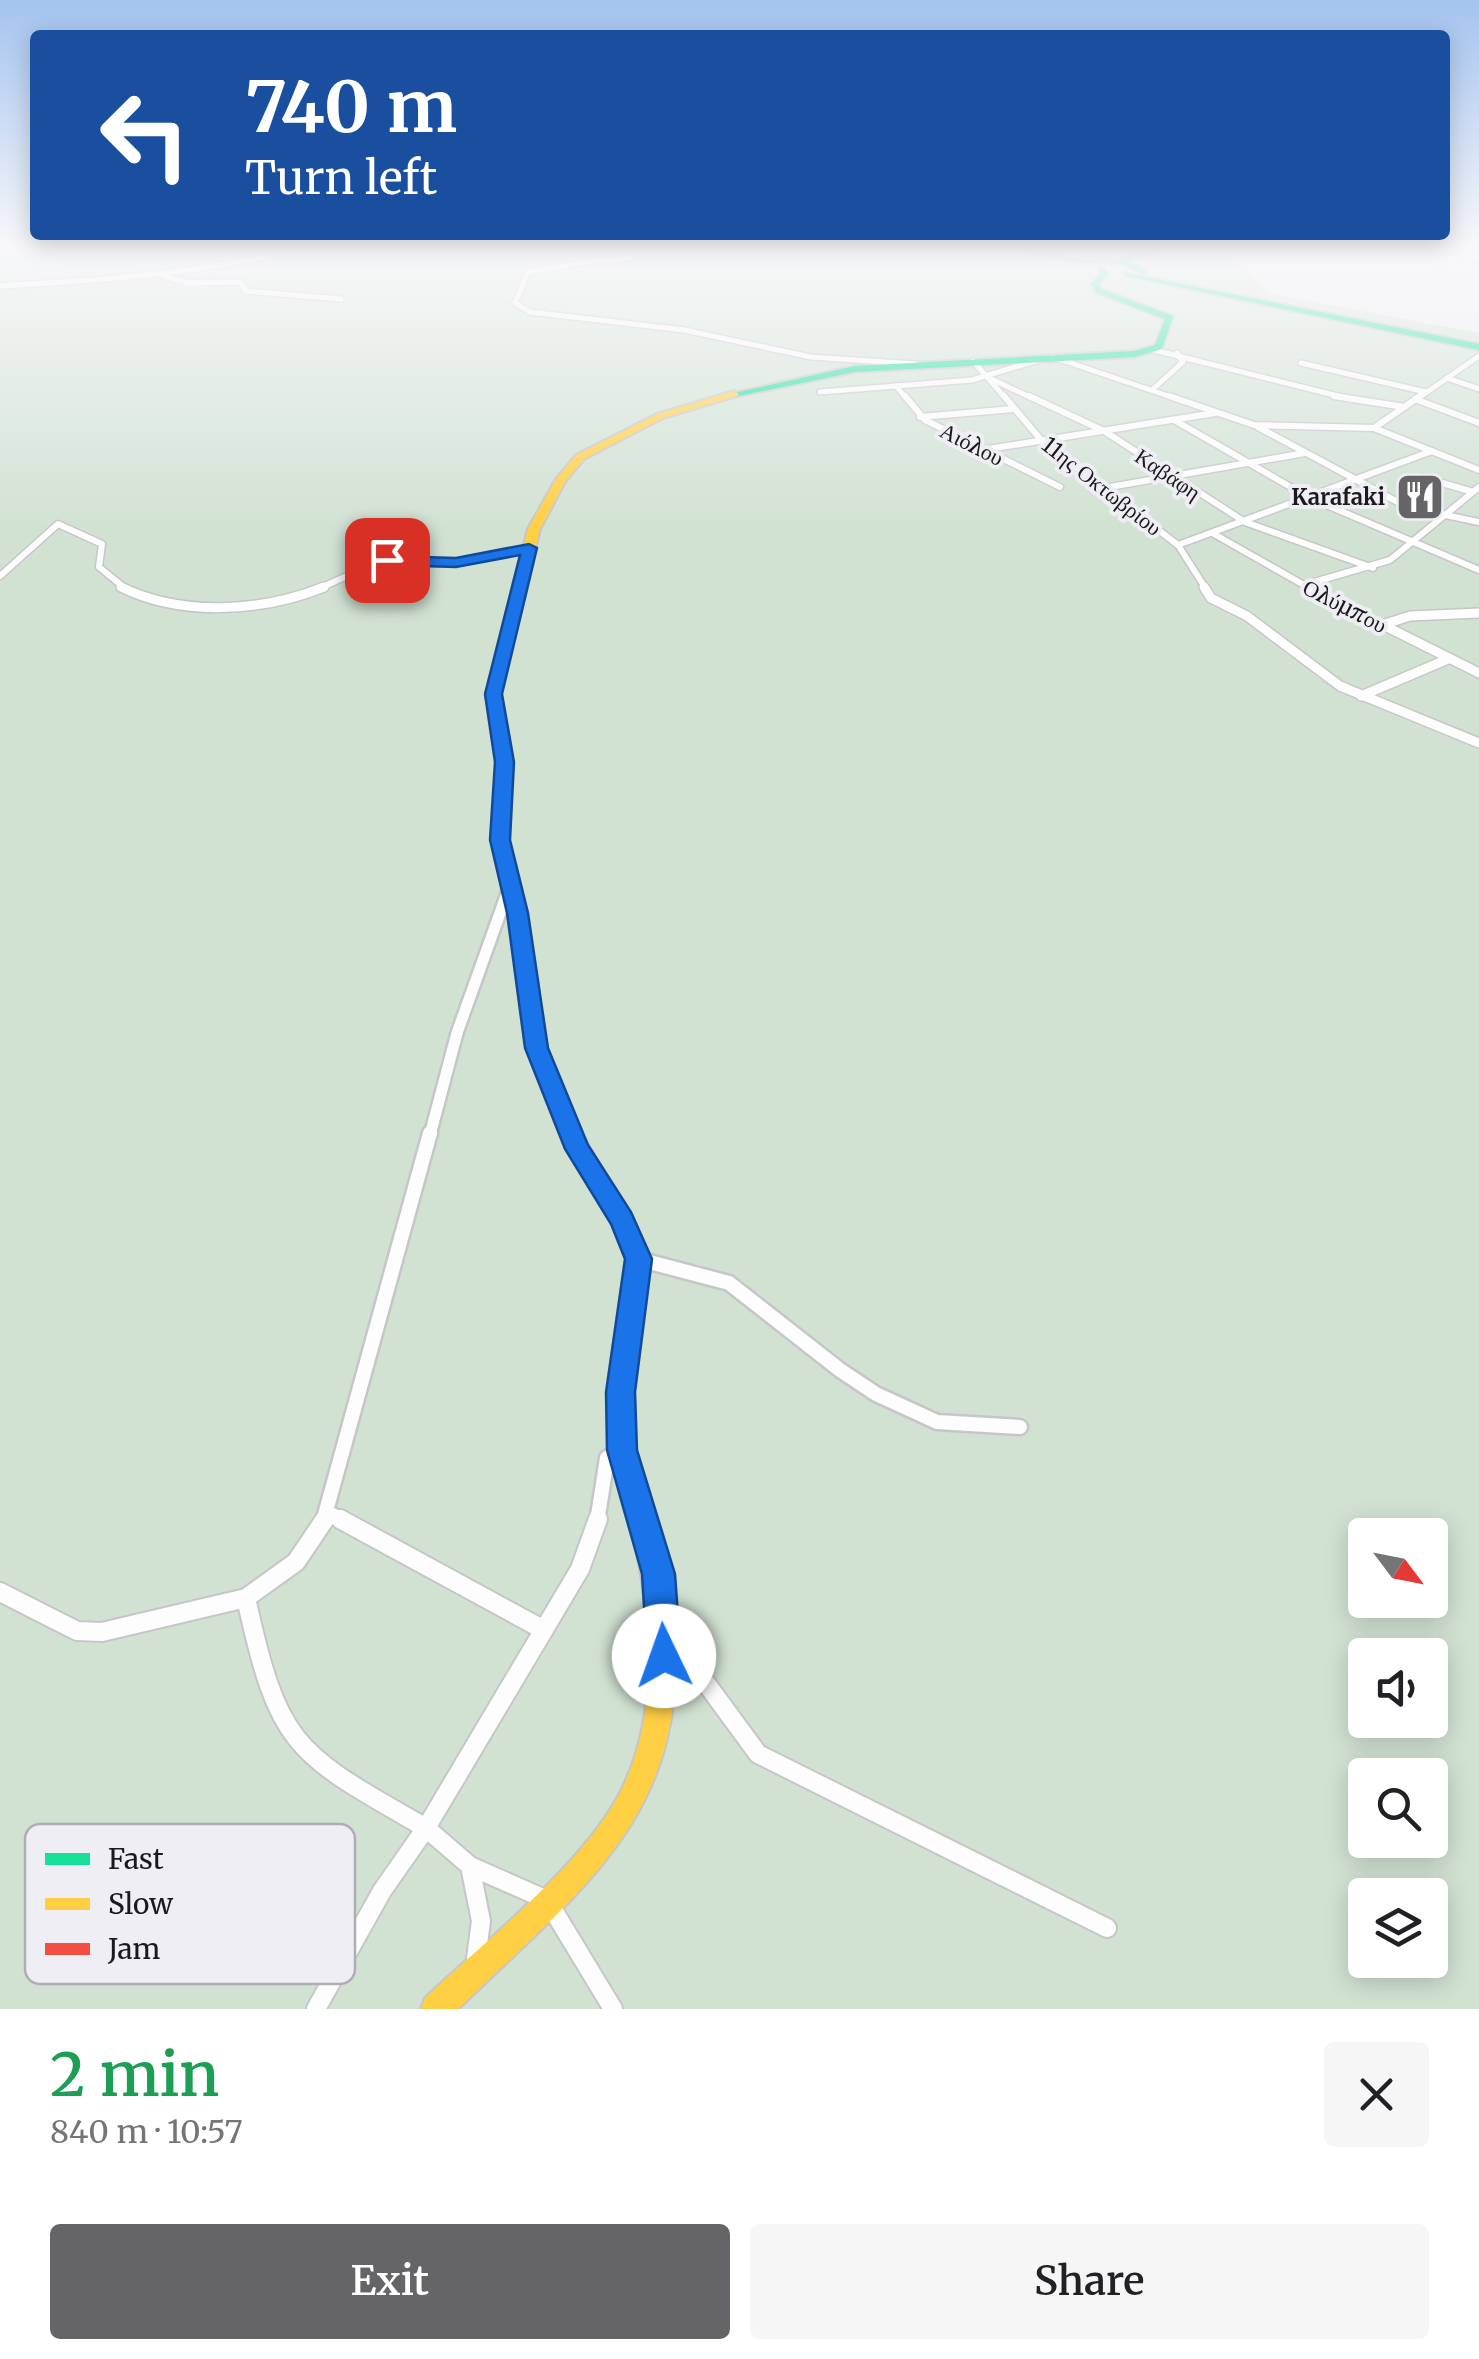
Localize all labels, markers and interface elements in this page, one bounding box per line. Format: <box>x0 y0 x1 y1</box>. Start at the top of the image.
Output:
text: 740 m <box>245 63 457 151</box>
icon: left <box>80 70 210 200</box>
text: Turn left <box>245 150 437 206</box>
street label: Αιόλου <box>936 416 1009 472</box>
street label: 11ης Οκτωβρίου <box>1036 430 1168 542</box>
street label: Καβάφη <box>1130 442 1206 506</box>
restaurant icon: Karafaki <box>1394 471 1446 523</box>
place label: Karafaki <box>1291 483 1385 511</box>
pin <box>345 518 430 603</box>
icon: arrive <box>360 533 415 588</box>
street label: Ολύμπου <box>1298 573 1392 639</box>
north arrow <box>1348 1518 1448 1618</box>
map controls <box>1348 1518 1448 1978</box>
position arrow <box>612 1604 716 1708</box>
button: sound <box>1348 1638 1448 1738</box>
button: search <box>1348 1758 1448 1858</box>
legend <box>25 1824 355 1984</box>
text: Fast <box>108 1841 164 1877</box>
button: layers <box>1348 1878 1448 1978</box>
text: Slow <box>108 1886 173 1922</box>
text: Jam <box>107 1931 161 1967</box>
text: 2 min <box>50 2037 219 2112</box>
button: close <box>1324 2042 1429 2147</box>
text: 840 m · 10:57 <box>50 2112 243 2152</box>
button: Exit <box>50 2224 730 2339</box>
button: Share <box>750 2224 1429 2339</box>

